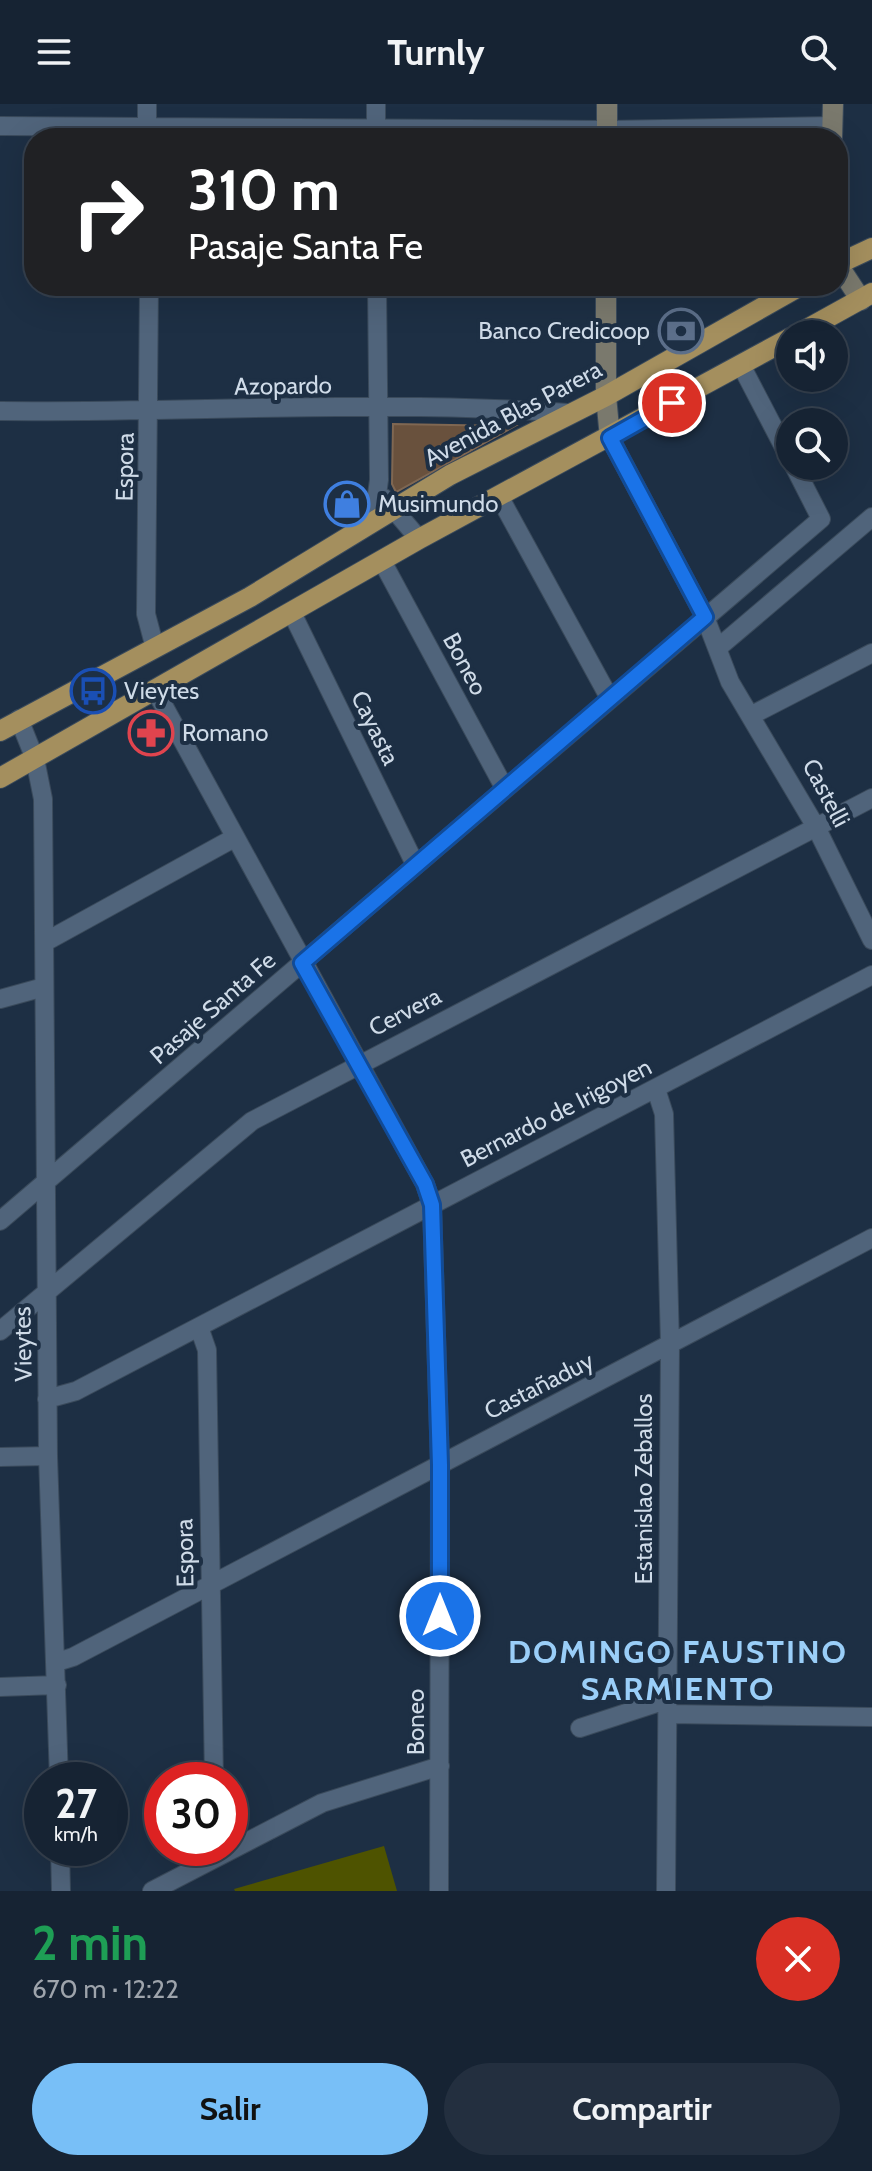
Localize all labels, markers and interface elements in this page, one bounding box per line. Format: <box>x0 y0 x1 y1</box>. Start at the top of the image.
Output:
icon: menu <box>32 30 76 74</box>
text: Turnly <box>387 30 485 74</box>
icon: search <box>796 30 840 74</box>
text: 310 m <box>188 156 340 224</box>
icon: right <box>56 160 160 264</box>
text: Pasaje Santa Fe <box>188 224 423 268</box>
bank icon: Banco Credicoop <box>657 307 705 355</box>
place label: Banco Credicoop <box>478 316 650 345</box>
map controls <box>776 320 848 480</box>
button: sound <box>776 320 848 392</box>
street label: Avenida Blas Parera <box>419 354 607 473</box>
pin <box>638 369 706 437</box>
street label: Azopardo <box>234 370 332 401</box>
icon: arrive <box>650 381 694 425</box>
button: search <box>776 408 848 480</box>
street label: Espora <box>109 432 140 502</box>
shop icon: Musimundo <box>323 480 371 528</box>
place label: Musimundo <box>378 489 498 518</box>
street label: Boneo <box>437 628 494 700</box>
bus stop icon: Vieytes <box>69 667 117 715</box>
place label: Vieytes <box>124 676 199 705</box>
street label: Cayasta <box>345 686 406 770</box>
pharmacy icon: Romano <box>127 709 175 757</box>
place label: Romano <box>182 718 268 747</box>
street label: Castelli <box>797 754 856 832</box>
street label: Pasaje Santa Fe <box>144 945 281 1070</box>
street label: Cervera <box>364 981 446 1042</box>
street label: Bernardo de Irigoyen <box>455 1052 656 1173</box>
street label: Vieytes <box>7 1306 38 1382</box>
street label: Castañaduy <box>479 1346 598 1425</box>
street label: Estanislao Zeballos <box>629 1393 658 1584</box>
street label: Espora <box>169 1518 200 1588</box>
position arrow <box>398 1574 482 1658</box>
district label: DOMINGO FAUSTINO SARMIENTO <box>508 1632 848 1708</box>
street label: Boneo <box>401 1689 430 1755</box>
speed limit sign: 30 <box>144 1762 248 1866</box>
text: 27 <box>55 1779 97 1828</box>
text: km/h <box>54 1822 98 1846</box>
text: 2 min <box>32 1914 148 1972</box>
button: close <box>756 1917 840 2001</box>
text: 670 m · 12:22 <box>32 1973 179 2005</box>
button: Salir <box>32 2063 428 2155</box>
button: Compartir <box>444 2063 840 2155</box>

